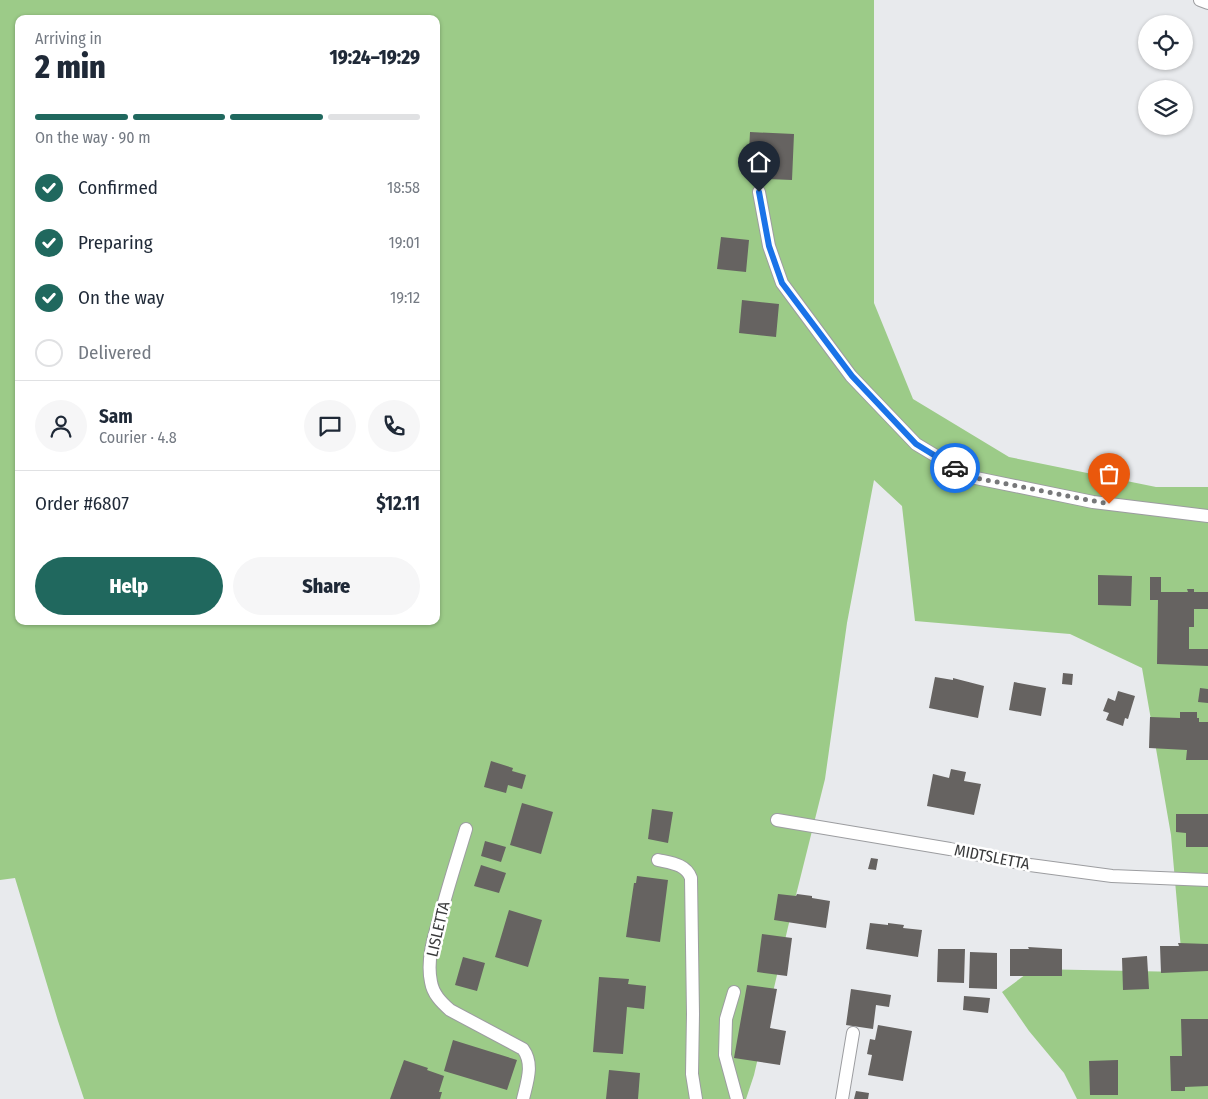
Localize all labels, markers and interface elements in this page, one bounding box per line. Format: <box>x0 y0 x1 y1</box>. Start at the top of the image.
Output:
map controls <box>1138 15 1193 135</box>
button: locate <box>1138 15 1193 70</box>
text: Arriving in <box>35 29 102 48</box>
text: 19:24–19:29 <box>330 46 420 69</box>
text: 2 min <box>35 48 106 86</box>
button: layers <box>1138 80 1193 135</box>
text: On the way · 90 m <box>35 128 151 147</box>
pin <box>738 141 780 192</box>
icon: home <box>745 148 773 176</box>
icon: check <box>35 174 63 202</box>
text: Confirmed <box>78 176 158 199</box>
text: 18:58 <box>387 178 420 197</box>
icon: check <box>35 229 63 257</box>
text: Preparing <box>78 231 153 254</box>
text: 19:01 <box>388 233 420 252</box>
icon: check <box>35 284 63 312</box>
text: On the way <box>78 286 164 309</box>
text: 19:12 <box>390 288 420 307</box>
text: Delivered <box>78 341 152 364</box>
button: person <box>35 400 87 452</box>
button: chat <box>304 400 356 452</box>
button: phone <box>368 400 420 452</box>
text: Sam <box>99 405 133 428</box>
text: Courier · 4.8 <box>99 428 177 447</box>
courier <box>930 443 980 493</box>
pin <box>1088 453 1130 504</box>
icon: car <box>941 454 969 482</box>
icon: bag <box>1095 460 1123 488</box>
text: Order #6807 <box>35 492 129 515</box>
text: $12.11 <box>376 492 420 515</box>
button: Help <box>35 557 223 615</box>
button: Share <box>233 557 420 615</box>
street label: MIDTSLETTA <box>953 840 1032 874</box>
street label: LISLETTA <box>422 899 454 959</box>

